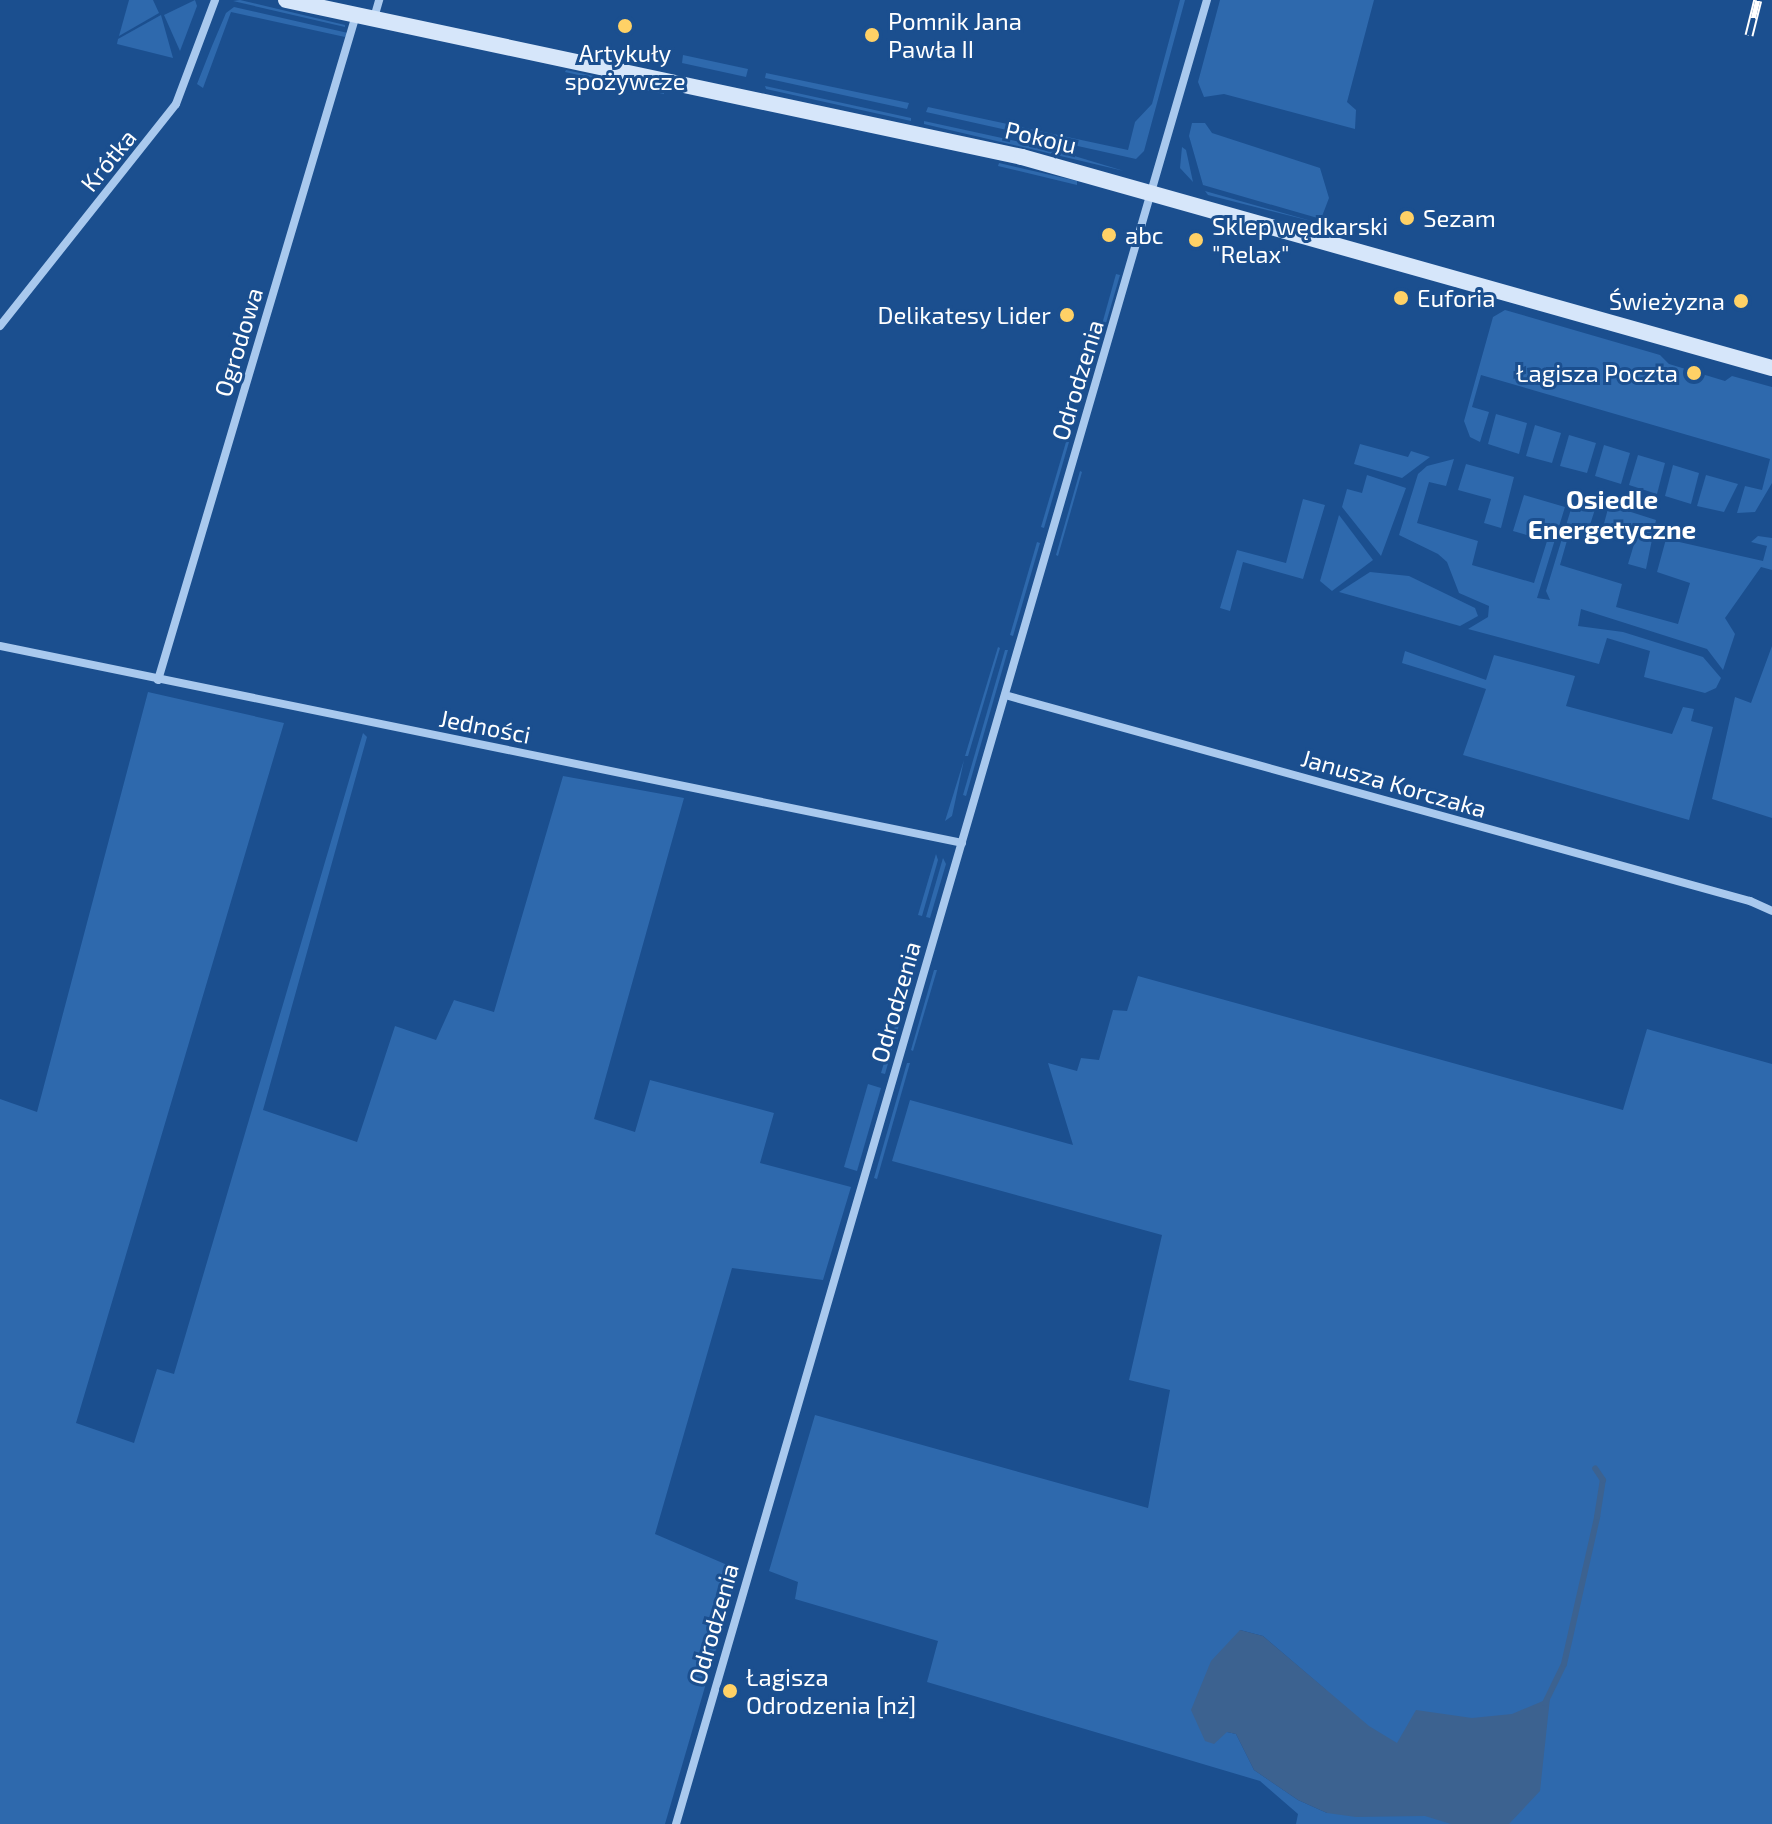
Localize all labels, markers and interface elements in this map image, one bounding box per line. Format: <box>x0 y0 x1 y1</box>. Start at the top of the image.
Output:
place label: Pomnik Jana Pawła II <box>888 7 1023 63</box>
marker: Artykuły spożywcze <box>616 17 634 35</box>
marker: Pomnik Jana Pawła II <box>863 26 881 44</box>
place label: Artykuły spożywcze <box>564 39 686 95</box>
street label: Pokoju <box>1002 115 1080 159</box>
street label: Krótka <box>74 123 142 197</box>
place label: Sezam <box>1423 204 1496 232</box>
marker: Sezam <box>1398 209 1416 227</box>
place label: Sklep wędkarski "Relax" <box>1212 212 1389 268</box>
place label: abc <box>1125 221 1164 249</box>
marker: abc <box>1100 226 1118 244</box>
marker: Sklep wędkarski "Relax" <box>1187 231 1205 249</box>
street label: Ogrodowa <box>208 284 268 400</box>
place label: Euforia <box>1417 284 1495 312</box>
place label: Świeżyzna <box>1609 287 1725 315</box>
marker: Euforia <box>1392 289 1410 307</box>
marker: Świeżyzna <box>1732 292 1750 310</box>
place label: Delikatesy Lider <box>877 301 1051 329</box>
marker: Delikatesy Lider <box>1058 306 1076 324</box>
street label: Odrodzenia <box>1045 316 1109 444</box>
place label: Łagisza Poczta <box>1516 359 1678 387</box>
marker: Łagisza Poczta <box>1685 364 1703 382</box>
district label: Osiedle Energetyczne <box>1528 483 1696 544</box>
street label: Jedności <box>437 703 533 749</box>
street label: Janusza Korczaka <box>1298 743 1490 823</box>
street label: Odrodzenia <box>864 938 926 1066</box>
street label: Odrodzenia <box>682 1560 744 1688</box>
place label: Łagisza Odrodzenia [nż] <box>746 1663 916 1719</box>
marker: Łagisza Odrodzenia [nż] <box>721 1682 739 1700</box>

